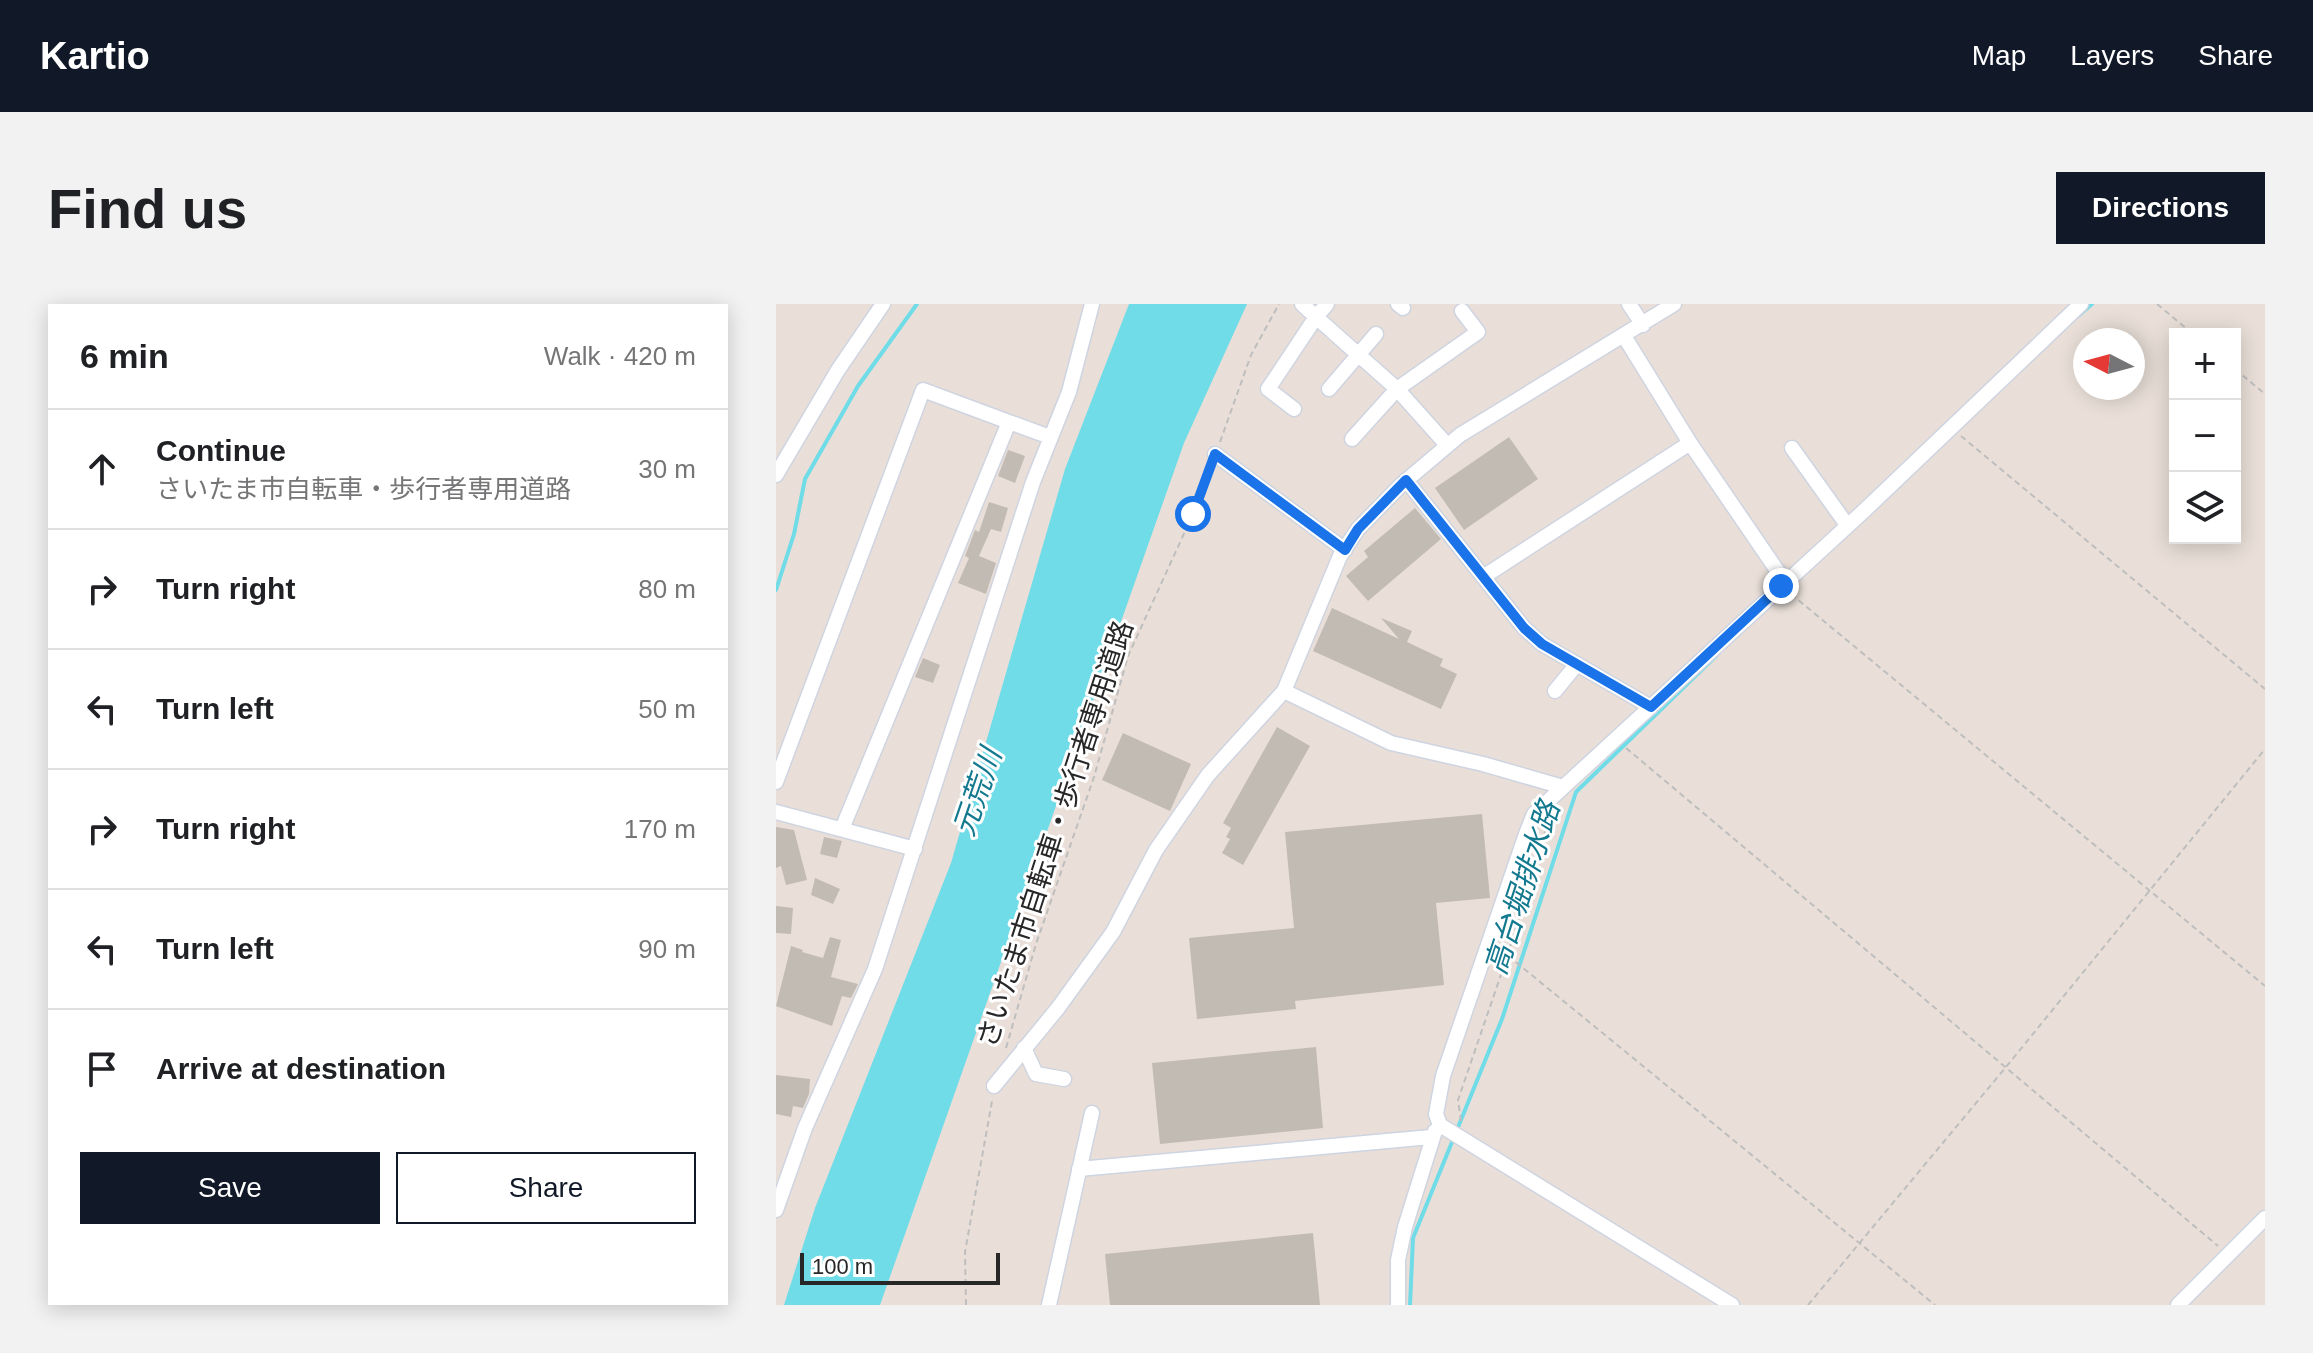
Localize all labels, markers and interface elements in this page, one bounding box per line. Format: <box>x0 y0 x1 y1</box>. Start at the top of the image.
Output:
text: Kartio <box>40 35 150 77</box>
text: Map <box>1972 40 2026 71</box>
text: Layers <box>2070 40 2154 71</box>
text: Share <box>2198 40 2273 71</box>
button: Directions <box>2056 172 2265 244</box>
text: Find us <box>48 177 247 240</box>
north arrow <box>2073 328 2145 400</box>
map controls <box>2169 328 2241 544</box>
button: + <box>2169 328 2241 400</box>
text: 6 min <box>80 337 169 375</box>
text: Walk · 420 m <box>544 341 696 371</box>
button: − <box>2169 400 2241 472</box>
text: Continue <box>156 434 286 467</box>
icon: ahead <box>80 447 124 491</box>
text: 30 m <box>638 454 696 484</box>
button: layers <box>2169 472 2241 544</box>
text: さいたま市自転車・歩行者専用道路 <box>156 474 571 504</box>
route start <box>1175 496 1211 532</box>
icon: right <box>80 567 124 611</box>
route end <box>1763 568 1799 604</box>
text: Turn right <box>156 572 295 605</box>
text: 80 m <box>638 574 696 604</box>
street label: さいたま市自転車・歩行者専用道路 <box>971 617 1139 1051</box>
icon: left <box>80 687 124 731</box>
text: Turn left <box>156 692 274 725</box>
text: 50 m <box>638 694 696 724</box>
water label: 元荒川 <box>947 741 1008 840</box>
water label: 高台堀排水路 <box>1478 794 1566 979</box>
icon: right <box>80 807 124 851</box>
text: Turn right <box>156 812 295 845</box>
text: 170 m <box>624 814 696 844</box>
icon: left <box>80 927 124 971</box>
text: Turn left <box>156 932 274 965</box>
text: 90 m <box>638 934 696 964</box>
icon: arrive <box>80 1047 124 1091</box>
text: Arrive at destination <box>156 1052 446 1085</box>
button: Save <box>80 1152 380 1224</box>
button: Share <box>396 1152 696 1224</box>
scale bar <box>800 1249 1000 1285</box>
text: 100 m <box>812 1254 873 1279</box>

